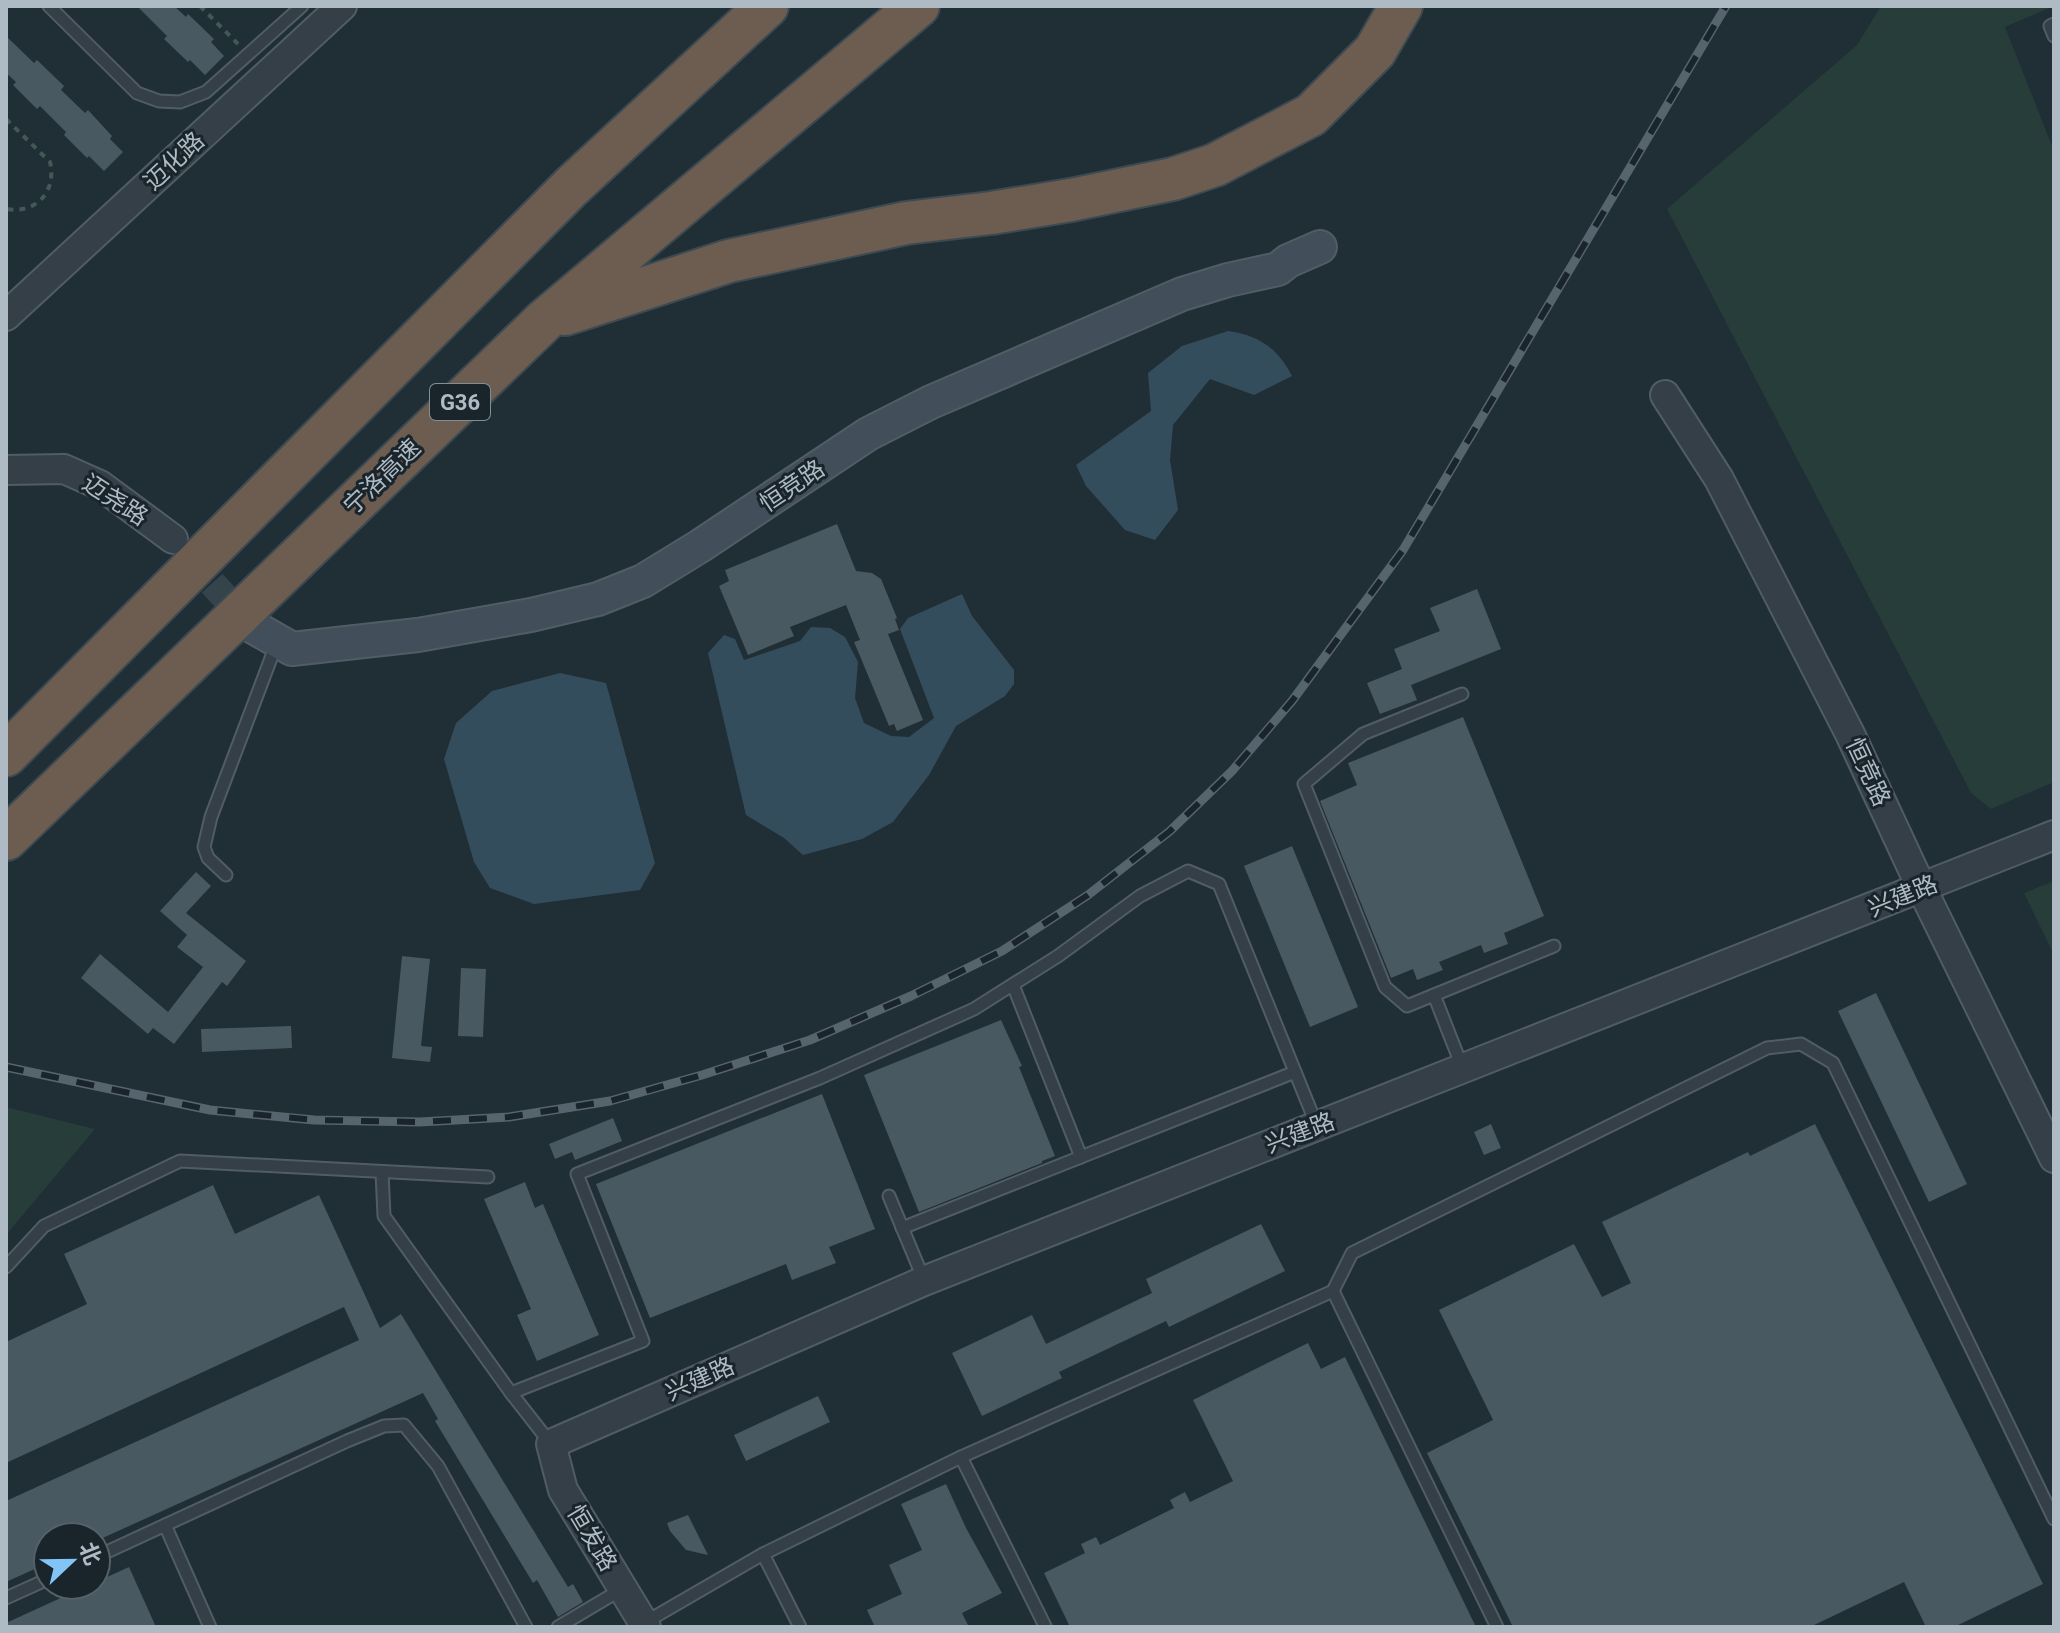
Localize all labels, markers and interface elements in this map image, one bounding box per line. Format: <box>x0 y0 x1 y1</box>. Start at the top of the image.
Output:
street label: 迈化路 <box>138 126 210 196</box>
road number: G36 <box>430 384 490 420</box>
street label: 宁洛高速 <box>338 434 426 520</box>
street label: 恒竞路 <box>754 454 830 518</box>
street label: 迈尧路 <box>77 469 153 531</box>
street label: 恒竞路 <box>1840 733 1896 811</box>
street label: 兴建路 <box>1864 870 1942 922</box>
street label: 兴建路 <box>1261 1107 1339 1159</box>
street label: 兴建路 <box>661 1352 739 1406</box>
street label: 恒发路 <box>561 1500 623 1576</box>
north arrow <box>32 1521 112 1601</box>
text: 北 <box>74 1539 106 1569</box>

